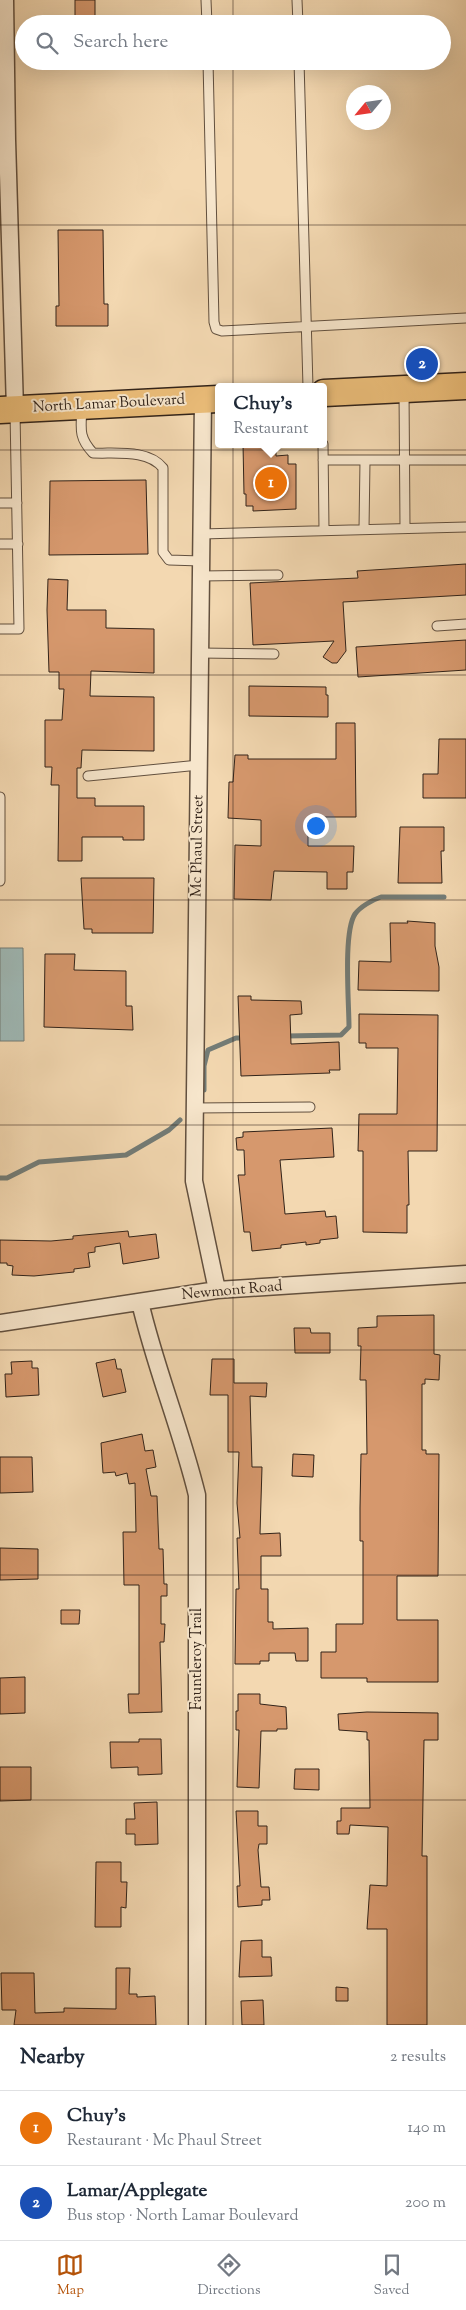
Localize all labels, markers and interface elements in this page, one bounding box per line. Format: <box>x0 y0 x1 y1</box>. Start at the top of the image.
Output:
search box <box>15 15 451 70</box>
icon: search <box>33 29 61 57</box>
text: Search here <box>73 29 168 56</box>
north arrow <box>346 85 391 130</box>
pin: 2 <box>406 345 438 383</box>
popup <box>215 383 327 448</box>
street label: North Lamar Boulevard <box>32 390 186 418</box>
text: Chuy's <box>234 391 292 418</box>
text: Restaurant <box>234 418 308 441</box>
pin: 1 <box>255 464 287 502</box>
street label: Mc Phaul Street <box>187 795 209 897</box>
your location <box>303 813 329 839</box>
street label: Newmont Road <box>181 1276 284 1306</box>
street label: Fauntleroy Trail <box>187 1608 208 1710</box>
text: Nearby <box>20 2043 85 2073</box>
text: 2 results <box>390 2046 446 2069</box>
text: Chuy's <box>67 2103 126 2130</box>
text: 1 <box>33 2117 39 2140</box>
text: 140 m <box>408 2117 446 2140</box>
text: Restaurant · Mc Phaul Street <box>67 2130 262 2153</box>
text: Lamar/Applegate <box>67 2178 207 2205</box>
text: 2 <box>32 2192 40 2215</box>
text: 200 m <box>405 2192 446 2215</box>
text: Bus stop · North Lamar Boulevard <box>67 2205 299 2228</box>
tab: Map <box>56 2251 84 2301</box>
tab: Directions <box>197 2251 261 2301</box>
tab: Saved <box>374 2251 409 2301</box>

